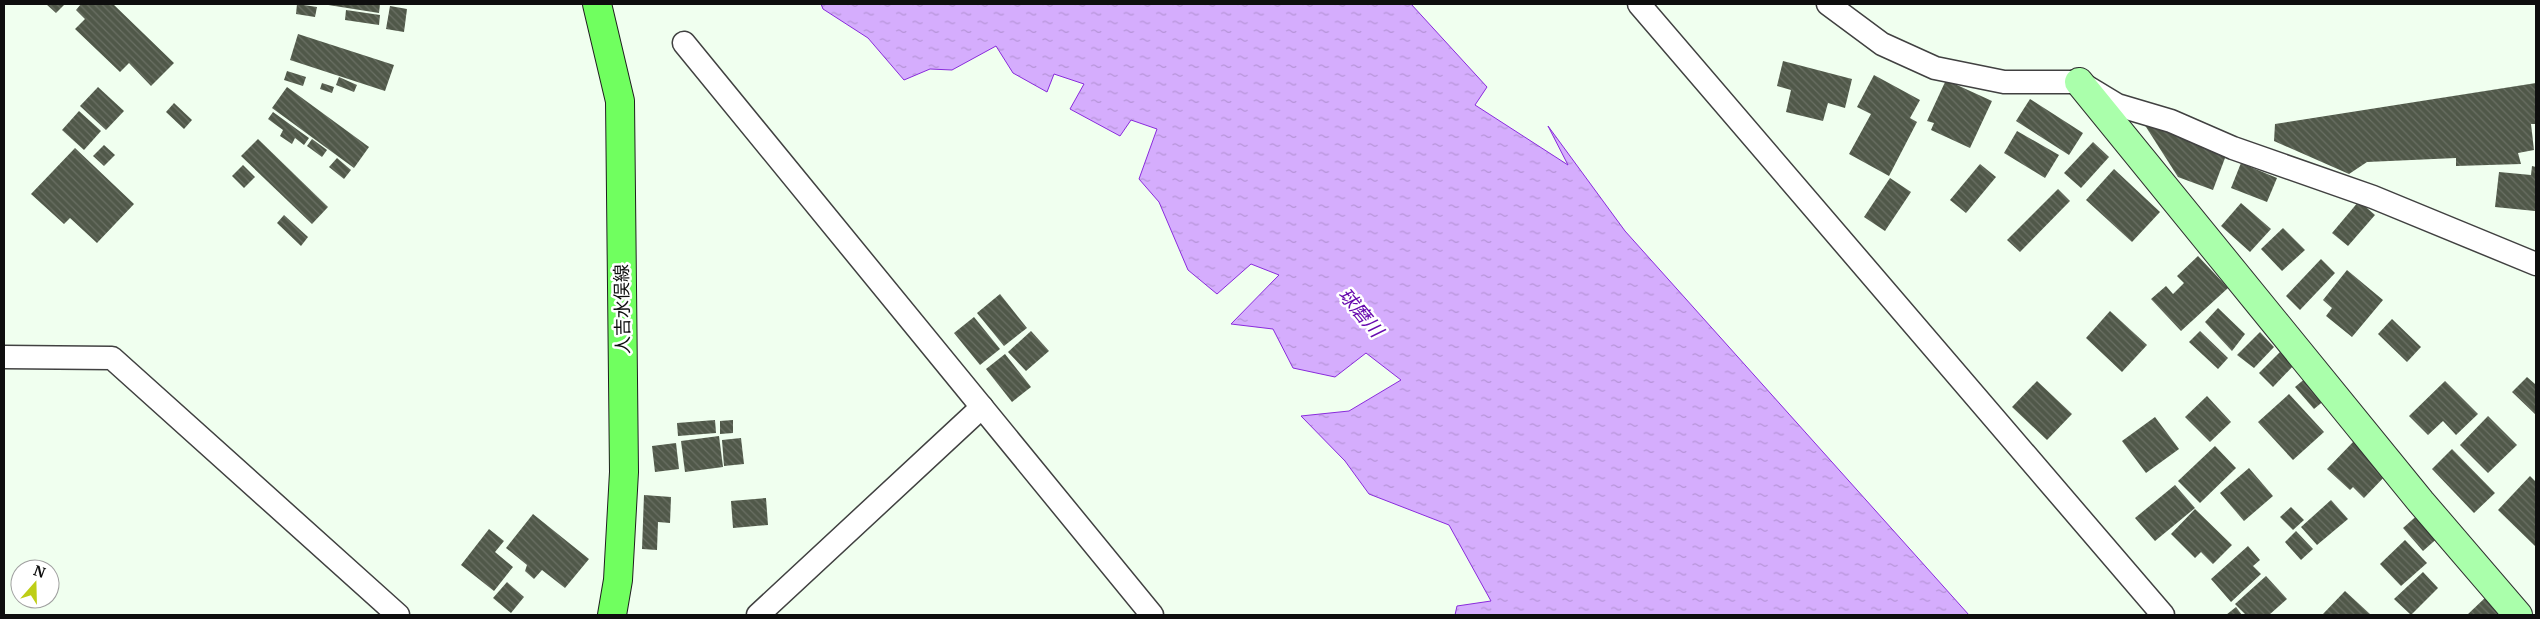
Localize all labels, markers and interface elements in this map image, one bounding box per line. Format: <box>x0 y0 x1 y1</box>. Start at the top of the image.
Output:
street label: 人吉水俣線 <box>610 264 634 354</box>
water label: 球磨川 <box>1333 282 1390 343</box>
north arrow <box>10 559 60 609</box>
text: N <box>31 561 48 582</box>

